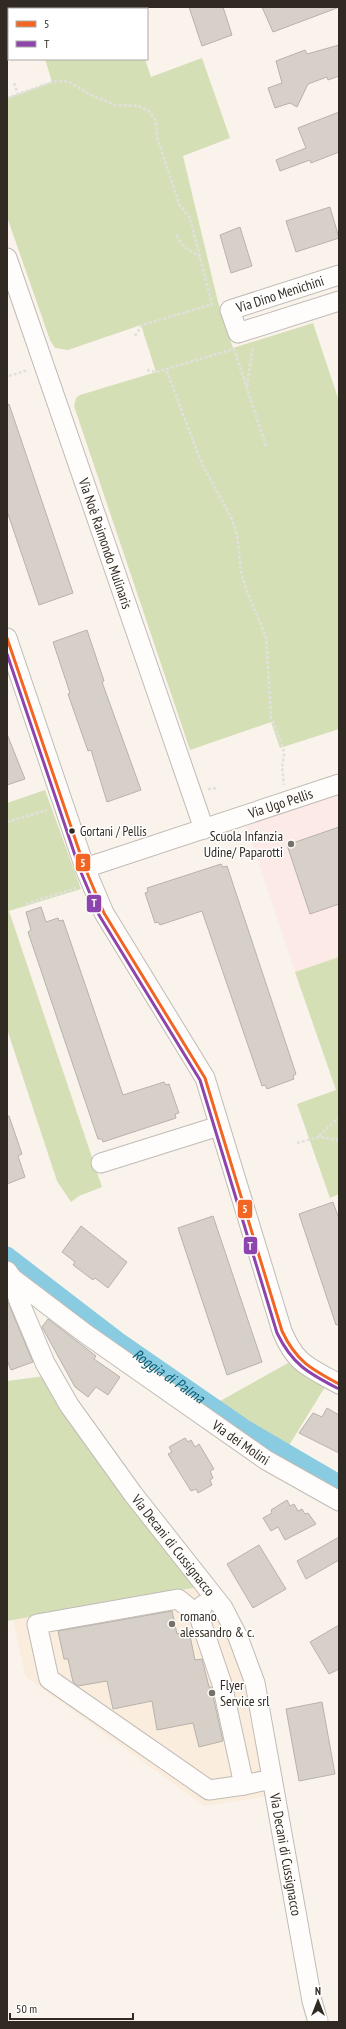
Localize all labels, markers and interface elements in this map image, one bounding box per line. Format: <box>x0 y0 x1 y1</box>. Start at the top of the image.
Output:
legend <box>8 8 148 60</box>
text: 5 <box>44 16 49 31</box>
text: T <box>44 36 50 51</box>
street label: Via Dino Menichini <box>233 271 326 317</box>
street label: Via Noè Raimondo Mulinaris <box>74 475 136 611</box>
street label: Via Ugo Pellis <box>245 784 315 823</box>
place label: Gortani / Pellis <box>80 823 147 840</box>
marker: Gortani / Pellis <box>67 826 77 836</box>
place label: Scuola Infanzia Udine/ Paparotti <box>204 827 283 861</box>
marker: Scuola Infanzia Udine/ Paparotti <box>286 839 296 849</box>
line badge: 5 <box>75 853 91 872</box>
text: 5 <box>80 856 86 870</box>
line badge: T <box>86 894 102 913</box>
text: T <box>91 896 97 910</box>
line badge: 5 <box>237 1199 253 1219</box>
text: 5 <box>242 1202 248 1216</box>
line badge: T <box>243 1236 258 1255</box>
text: T <box>247 1239 253 1253</box>
water label: Roggia di Palma <box>129 1344 209 1408</box>
street label: Via dei Molini <box>208 1415 273 1469</box>
street label: Via Decani di Cussignacco <box>127 1490 219 1599</box>
place label: romano alessandro & c. <box>180 1607 254 1641</box>
marker: romano alessandro & c. <box>167 1619 177 1629</box>
place label: Flyer Service srl <box>220 1676 270 1710</box>
marker: Flyer Service srl <box>207 1688 217 1698</box>
street label: Via Decani di Cussignacco <box>266 1791 306 1917</box>
north arrow <box>298 1981 338 2021</box>
text: N <box>315 1984 321 1998</box>
scale bar <box>10 1995 133 2021</box>
text: 50 m <box>16 2001 37 2016</box>

